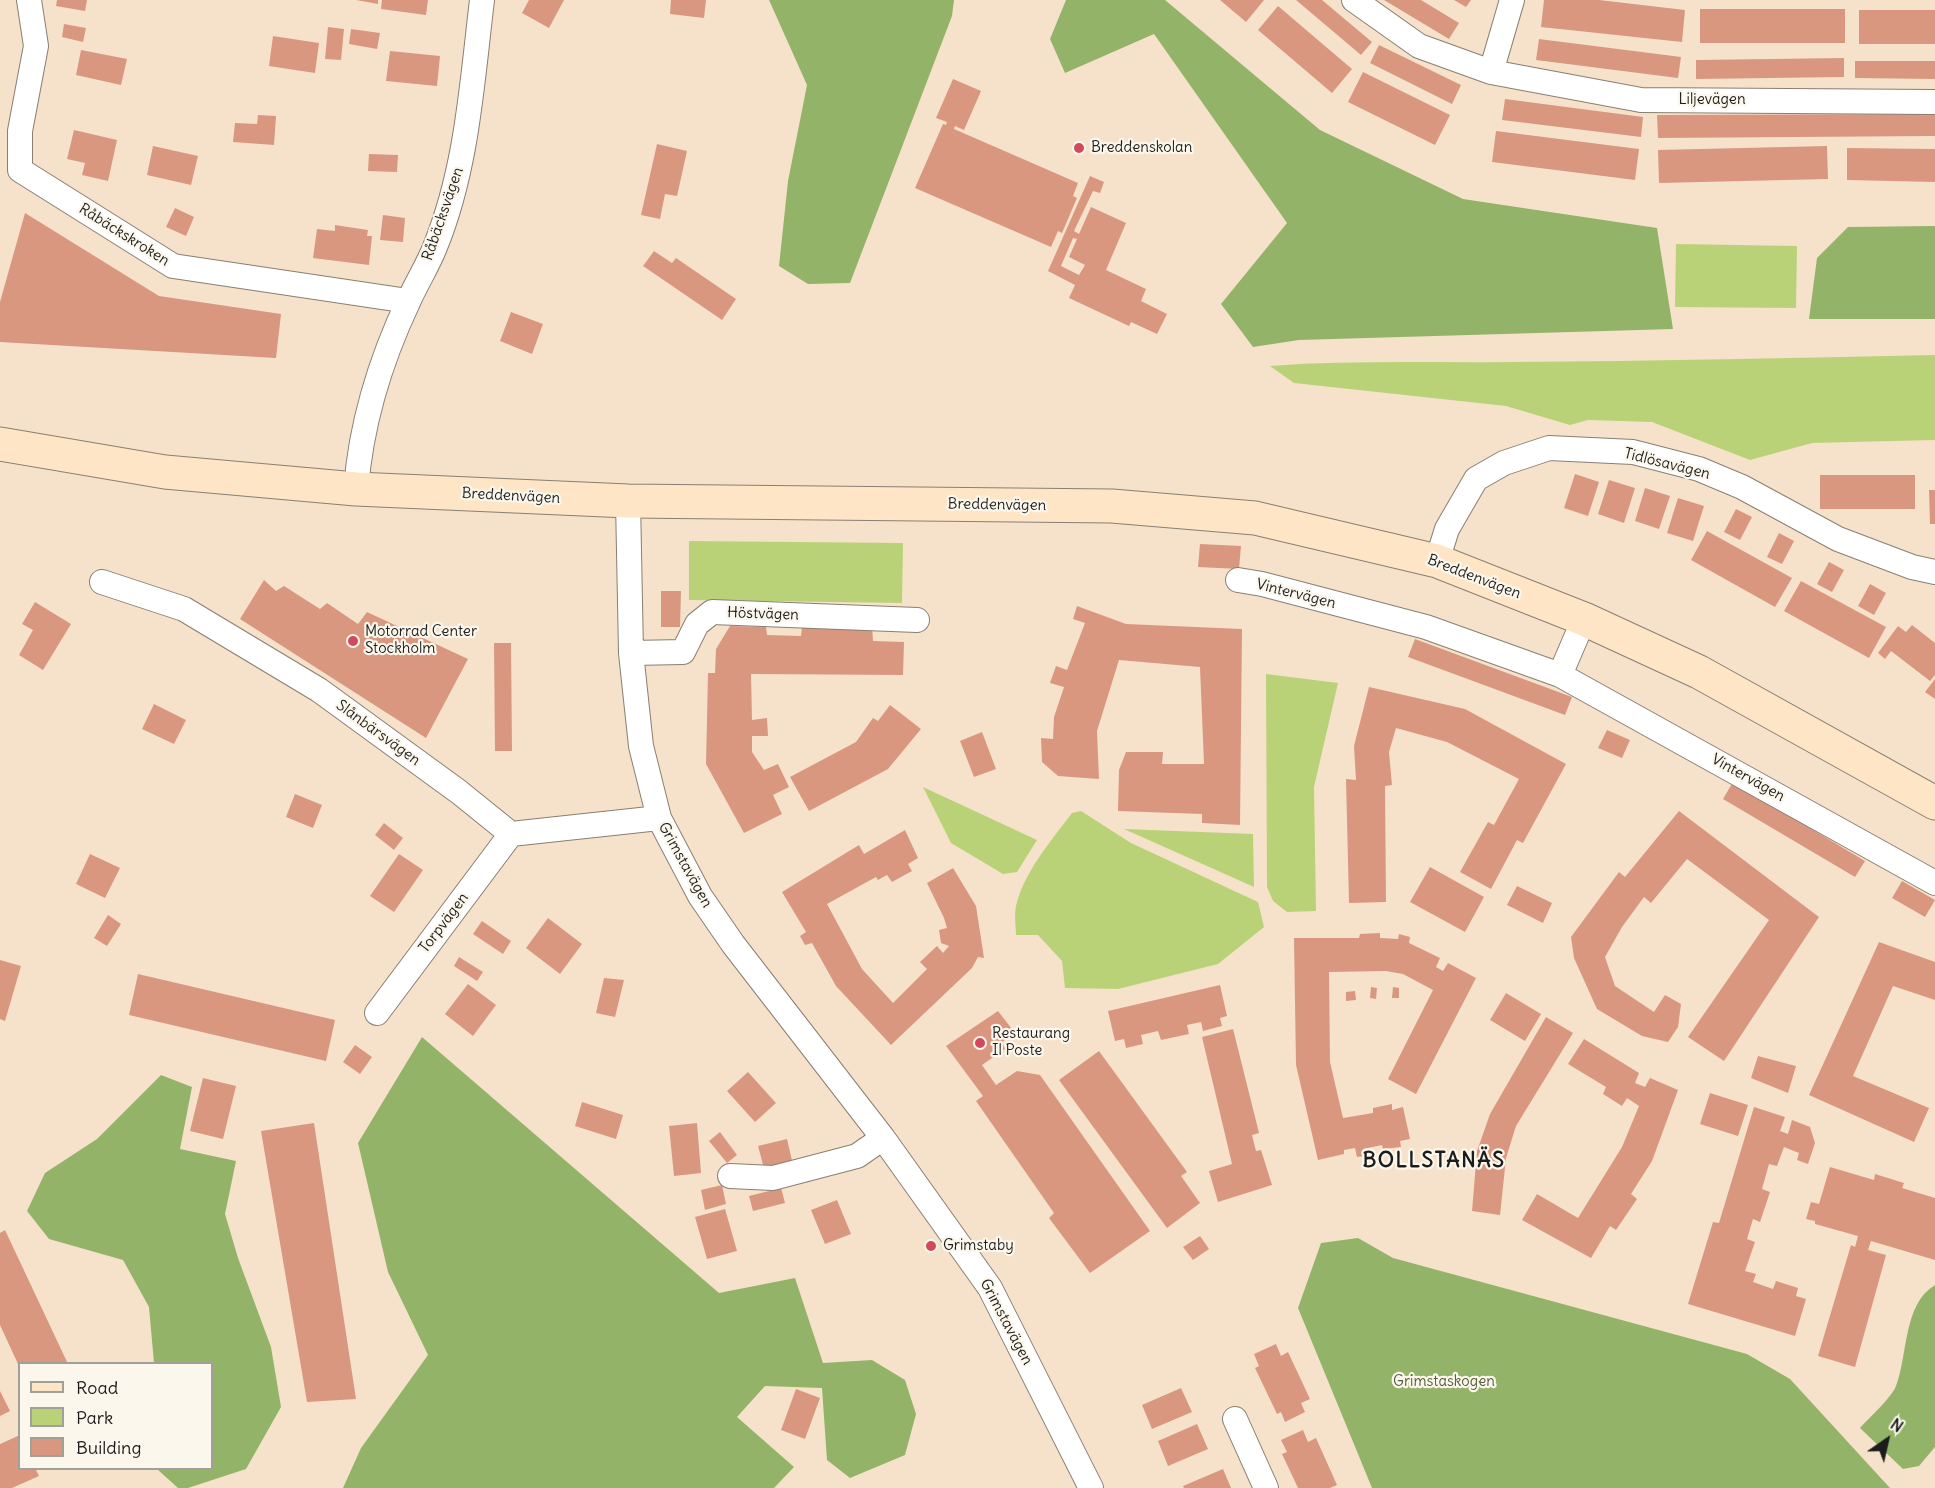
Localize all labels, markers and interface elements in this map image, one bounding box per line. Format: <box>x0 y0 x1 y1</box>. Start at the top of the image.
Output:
street label: Liljevägen <box>1678 91 1746 109</box>
place label: Breddenskolan <box>1091 139 1192 157</box>
marker: Breddenskolan <box>1072 141 1086 155</box>
street label: Råbäcksvägen <box>419 165 467 263</box>
street label: Råbäckskroken <box>75 200 173 270</box>
street label: Tidlösavägen <box>1622 445 1712 483</box>
street label: Breddenvägen <box>461 484 561 508</box>
street label: Breddenvägen <box>948 495 1046 515</box>
street label: Breddenvägen <box>1425 551 1523 603</box>
street label: Vintervägen <box>1254 575 1338 613</box>
street label: Höstvägen <box>727 604 799 624</box>
place label: Motorrad Center Stockholm <box>365 623 477 658</box>
marker: Motorrad Center Stockholm <box>346 634 360 648</box>
street label: Slånbärsvägen <box>332 696 424 770</box>
street label: Vintervägen <box>1708 750 1788 806</box>
street label: Grimstavägen <box>654 819 716 911</box>
street label: Torpvägen <box>416 889 472 957</box>
place label: Restaurang Il Poste <box>992 1025 1070 1060</box>
marker: Restaurang Il Poste <box>973 1036 987 1050</box>
district label: BOLLSTANÄS <box>1363 1148 1505 1174</box>
place label: Grimstaby <box>943 1237 1014 1255</box>
marker: Grimstaby <box>924 1239 938 1253</box>
street label: Grimstavägen <box>976 1276 1036 1368</box>
legend <box>18 1362 213 1470</box>
park label: Grimstaskogen <box>1393 1373 1495 1391</box>
text: Road <box>76 1376 118 1399</box>
text: Park <box>76 1406 113 1429</box>
north arrow <box>1857 1410 1917 1470</box>
text: N <box>1887 1414 1907 1436</box>
text: Building <box>76 1436 141 1459</box>

